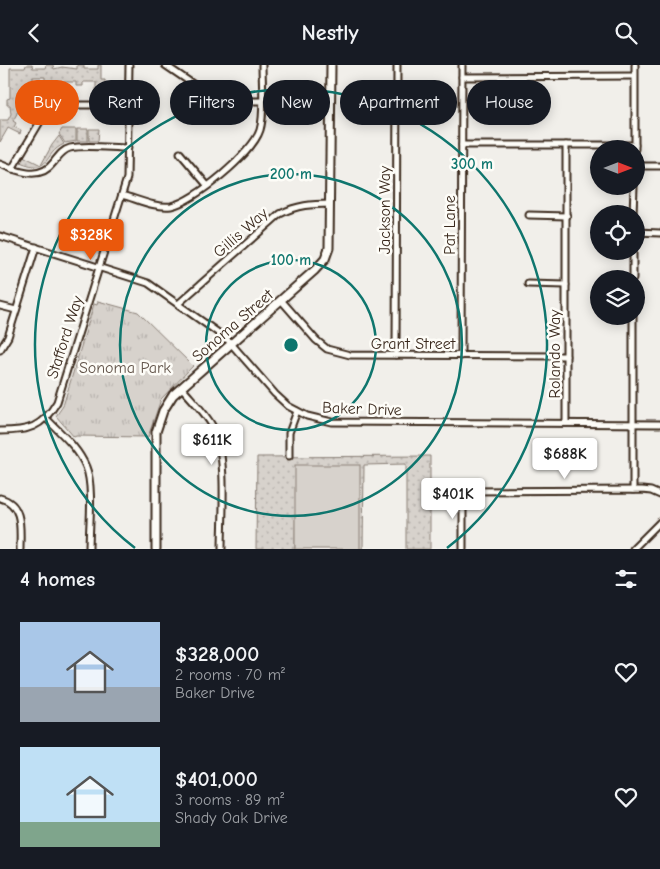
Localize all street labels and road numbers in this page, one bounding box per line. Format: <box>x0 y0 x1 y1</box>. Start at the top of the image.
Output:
street label: Jackson Way <box>376 165 394 254</box>
street label: Pat Lane <box>441 195 459 255</box>
street label: Gillis Way <box>210 204 272 261</box>
street label: Sonoma Street <box>188 285 277 366</box>
street label: Stafford Way <box>43 293 87 381</box>
street label: Rolando Way <box>546 309 564 398</box>
street label: Grant Street <box>371 335 456 353</box>
street label: Baker Drive <box>322 399 402 419</box>

